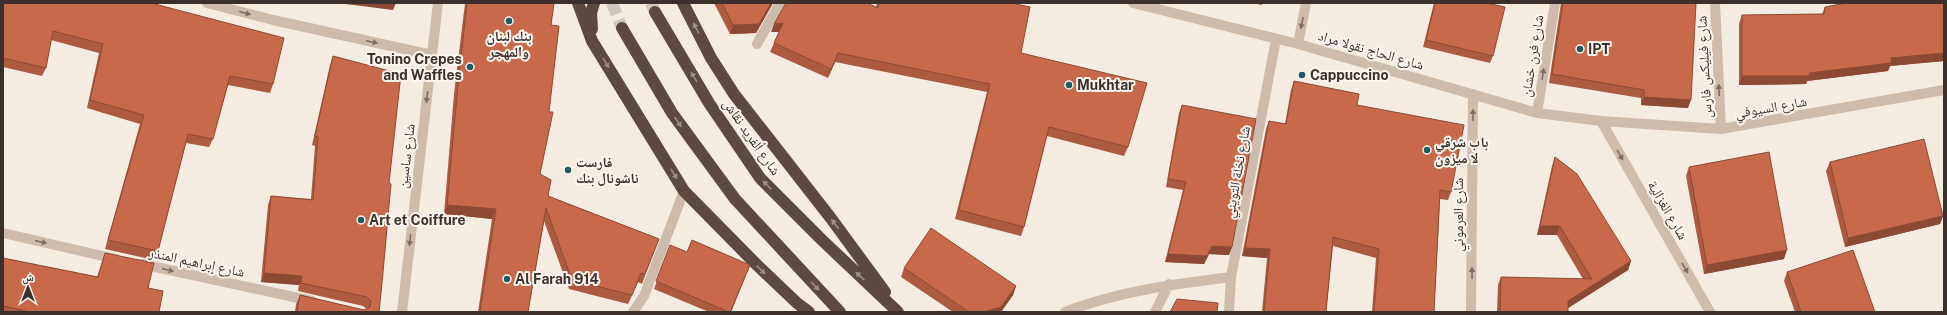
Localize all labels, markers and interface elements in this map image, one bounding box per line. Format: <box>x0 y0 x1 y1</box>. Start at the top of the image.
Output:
one-way arrow <box>239 10 251 16</box>
street label: شارع فرن خشان <box>1518 14 1548 99</box>
street label: شارع فيليكس فارس <box>1693 15 1717 119</box>
marker: بنك لبنان والمهجر <box>504 16 514 26</box>
one-way arrow <box>1299 17 1305 29</box>
one-way arrow <box>692 22 699 33</box>
street label: شارع الحاج نقولا مراد <box>1316 27 1426 75</box>
place label: بنك لبنان والمهجر <box>486 28 532 61</box>
one-way arrow <box>365 39 378 45</box>
place label: IPT <box>1588 41 1610 57</box>
marker: IPT <box>1575 44 1585 54</box>
place label: Tonino Crepes and Waffles <box>367 51 462 83</box>
one-way arrow <box>602 58 610 68</box>
marker: Tonino Crepes and Waffles <box>465 62 475 72</box>
place label: Cappuccino <box>1310 67 1388 83</box>
one-way arrow <box>1541 68 1547 80</box>
marker: Cappuccino <box>1297 70 1307 80</box>
one-way arrow <box>690 72 698 82</box>
place label: Mukhtar <box>1077 77 1134 93</box>
marker: Mukhtar <box>1064 80 1074 90</box>
one-way arrow <box>1716 84 1723 96</box>
one-way arrow <box>423 91 430 103</box>
street label: شارع السيوفي <box>1734 93 1809 125</box>
street label: شارع ألفريد نقاش <box>718 96 784 179</box>
one-way arrow <box>1470 108 1476 121</box>
one-way arrow <box>674 116 682 127</box>
street label: شارع ساسين <box>394 123 420 190</box>
street label: شارع نخلة التويني <box>1221 125 1256 220</box>
place label: باب شرقي لا ميزون <box>1435 134 1488 167</box>
marker: باب شرقي لا ميزون <box>1422 145 1432 155</box>
one-way arrow <box>1617 149 1624 161</box>
place label: فارست ناشونال بنك <box>576 154 639 187</box>
marker: فارست ناشونال بنك <box>563 165 573 175</box>
one-way arrow <box>670 168 677 180</box>
street label: شارع العرموني <box>1450 178 1470 252</box>
street label: شارع الغزالية <box>1643 178 1691 243</box>
one-way arrow <box>762 180 772 190</box>
place label: Art et Coiffure <box>369 212 466 228</box>
marker: Art et Coiffure <box>356 215 366 225</box>
one-way arrow <box>831 219 840 230</box>
one-way arrow <box>407 234 413 246</box>
one-way arrow <box>35 239 47 245</box>
street label: شارع إبراهيم المنذر <box>146 244 246 282</box>
one-way arrow <box>1681 262 1688 274</box>
one-way arrow <box>756 265 766 275</box>
one-way arrow <box>1469 266 1475 279</box>
north arrow <box>8 267 48 307</box>
one-way arrow <box>162 268 174 274</box>
text: ش <box>22 271 34 285</box>
place label: Al Farah 914 <box>515 271 599 287</box>
one-way arrow <box>855 271 865 280</box>
marker: Al Farah 914 <box>502 274 512 284</box>
one-way arrow <box>810 281 820 291</box>

